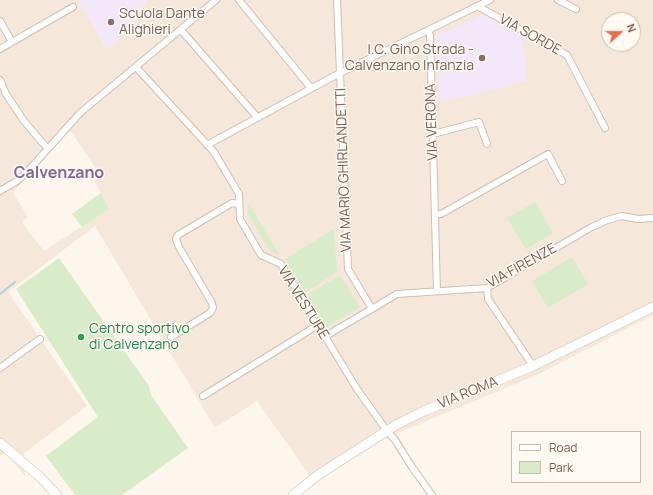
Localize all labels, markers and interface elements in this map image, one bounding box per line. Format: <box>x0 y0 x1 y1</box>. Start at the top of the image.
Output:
place label: Scuola Dante Alighieri <box>119 6 205 38</box>
street label: VIA SORDE <box>496 11 564 59</box>
north arrow <box>601 12 641 52</box>
marker: Scuola Dante Alighieri <box>106 17 116 27</box>
text: N <box>623 22 640 34</box>
place label: I.C. Gino Strada - Calvenzano Infanzia <box>345 42 474 74</box>
marker: I.C. Gino Strada - Calvenzano Infanzia <box>477 53 487 63</box>
street label: VIA VERONA <box>422 83 442 161</box>
street label: VIA MARIO GHIRLANDETTI <box>333 88 355 252</box>
district label: Calvenzano <box>14 164 104 184</box>
street label: VIA FIRENZE <box>484 240 560 292</box>
street label: VIA VESTURE <box>274 263 332 343</box>
place label: Centro sportivo di Calvenzano <box>89 321 190 354</box>
marker: Centro sportivo di Calvenzano <box>76 332 86 342</box>
street label: VIA ROMA <box>436 373 500 413</box>
legend <box>511 431 641 483</box>
text: Road <box>549 439 577 456</box>
text: Park <box>549 459 573 476</box>

